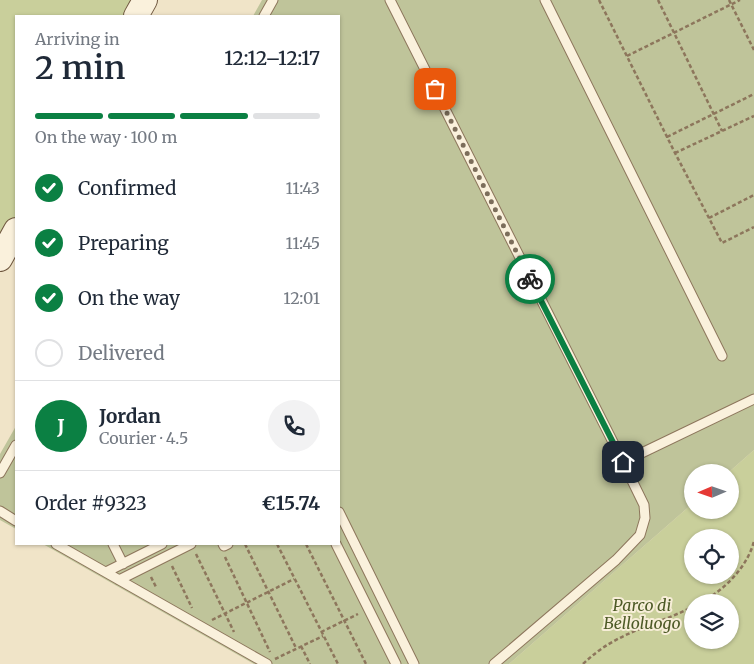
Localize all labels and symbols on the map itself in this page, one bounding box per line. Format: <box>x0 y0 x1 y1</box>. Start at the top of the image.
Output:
pin <box>414 68 456 110</box>
courier <box>505 254 555 304</box>
pin <box>602 441 644 483</box>
north arrow <box>684 464 739 519</box>
park label: Parco di Belloluogo <box>603 595 681 633</box>

